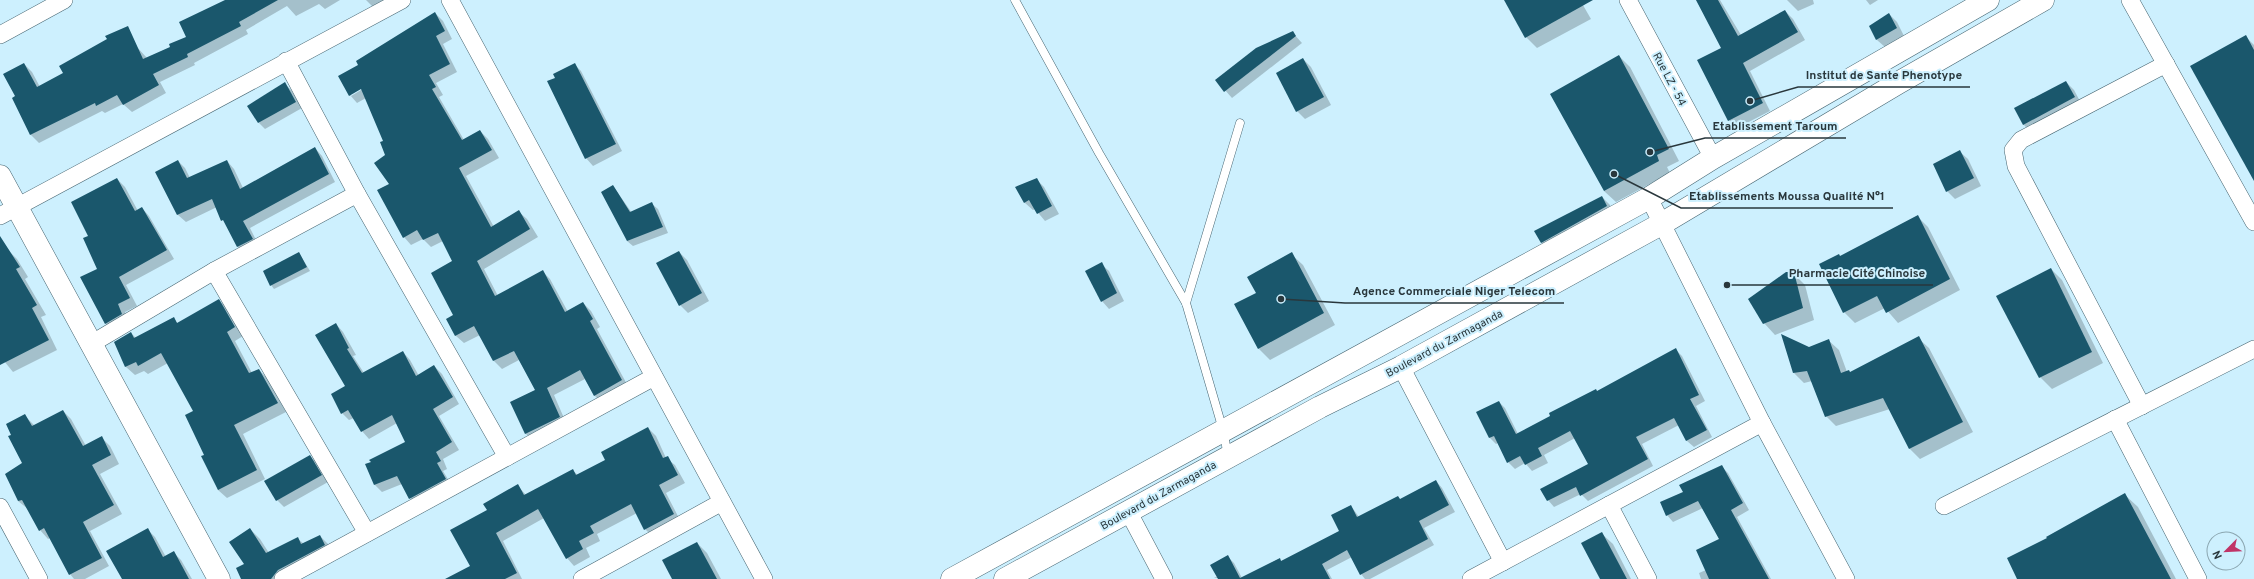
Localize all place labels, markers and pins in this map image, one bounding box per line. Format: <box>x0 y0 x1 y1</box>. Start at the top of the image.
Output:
callout: Institut de Sante Phenotype <box>1798 63 1970 87</box>
callout: Etablissement Taroum <box>1705 114 1846 138</box>
callout: Etablissements Moussa Qualité N°1 <box>1681 184 1893 208</box>
callout: Pharmacie Cité Chinoise <box>1781 261 1933 285</box>
callout: Agence Commerciale Niger Telecom <box>1345 279 1564 303</box>

